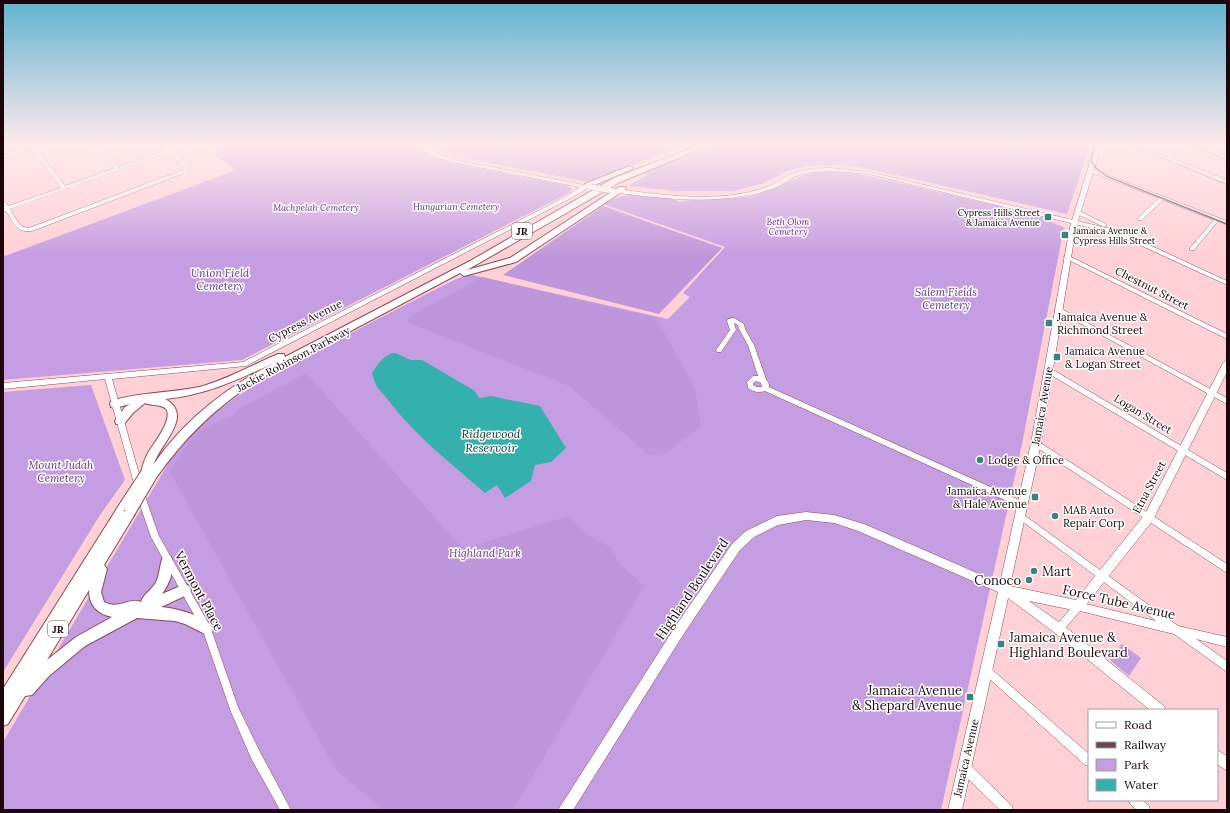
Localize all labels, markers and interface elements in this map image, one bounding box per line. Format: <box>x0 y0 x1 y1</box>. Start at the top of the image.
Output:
park label: Hungarian Cemetery <box>413 201 499 212</box>
park label: Machpelah Cemetery <box>273 202 359 213</box>
place label: Cypress Hills Street & Jamaica Avenue <box>958 207 1041 228</box>
marker: Cypress Hills Street & Jamaica Avenue <box>1043 212 1053 222</box>
park label: Beth Olom Cemetery <box>767 216 810 237</box>
road number: JR <box>512 223 532 239</box>
place label: Jamaica Avenue & Cypress Hills Street <box>1072 225 1156 246</box>
marker: Jamaica Avenue & Cypress Hills Street <box>1060 230 1070 240</box>
street label: Chestnut Street <box>1113 263 1192 313</box>
park label: Union Field Cemetery <box>191 266 250 293</box>
park label: Salem Fields Cemetery <box>915 285 977 312</box>
street label: Cypress Avenue <box>266 296 344 346</box>
place label: Jamaica Avenue & Richmond Street <box>1056 310 1148 337</box>
marker: Jamaica Avenue & Richmond Street <box>1044 318 1054 328</box>
street label: Jackie Robinson Parkway <box>233 323 352 395</box>
place label: Jamaica Avenue & Logan Street <box>1064 344 1145 371</box>
marker: Jamaica Avenue & Logan Street <box>1052 352 1062 362</box>
street label: Jamaica Avenue <box>1028 365 1056 448</box>
street label: Logan Street <box>1111 391 1175 437</box>
water label: Ridgewood Reservoir <box>462 426 521 455</box>
place label: Lodge & Office <box>988 453 1064 467</box>
marker: Lodge & Office <box>975 455 985 465</box>
park label: Mount Judah Cemetery <box>29 458 94 485</box>
street label: Etna Street <box>1129 458 1169 516</box>
place label: Jamaica Avenue & Hale Avenue <box>946 484 1027 511</box>
marker: Jamaica Avenue & Hale Avenue <box>1030 492 1040 502</box>
place label: MAB Auto Repair Corp <box>1063 503 1125 530</box>
marker: MAB Auto Repair Corp <box>1050 511 1060 521</box>
street label: Highland Boulevard <box>652 535 732 643</box>
park label: Highland Park <box>449 546 521 560</box>
street label: Vermont Place <box>170 547 227 634</box>
place label: Mart <box>1042 563 1071 580</box>
marker: Mart <box>1029 566 1039 576</box>
place label: Conoco <box>974 572 1021 589</box>
marker: Conoco <box>1024 575 1034 585</box>
street label: Force Tube Avenue <box>1061 581 1177 623</box>
road number: JR <box>48 621 68 637</box>
place label: Jamaica Avenue & Highland Boulevard <box>1008 629 1128 661</box>
marker: Jamaica Avenue & Highland Boulevard <box>996 639 1006 649</box>
place label: Jamaica Avenue & Shepard Avenue <box>852 682 962 714</box>
marker: Jamaica Avenue & Shepard Avenue <box>965 692 975 702</box>
legend <box>1088 709 1218 801</box>
street label: Jamaica Avenue <box>950 717 982 800</box>
text: Road <box>1124 717 1152 732</box>
text: Railway <box>1124 737 1167 752</box>
text: Park <box>1124 757 1150 772</box>
text: Water <box>1124 777 1159 792</box>

